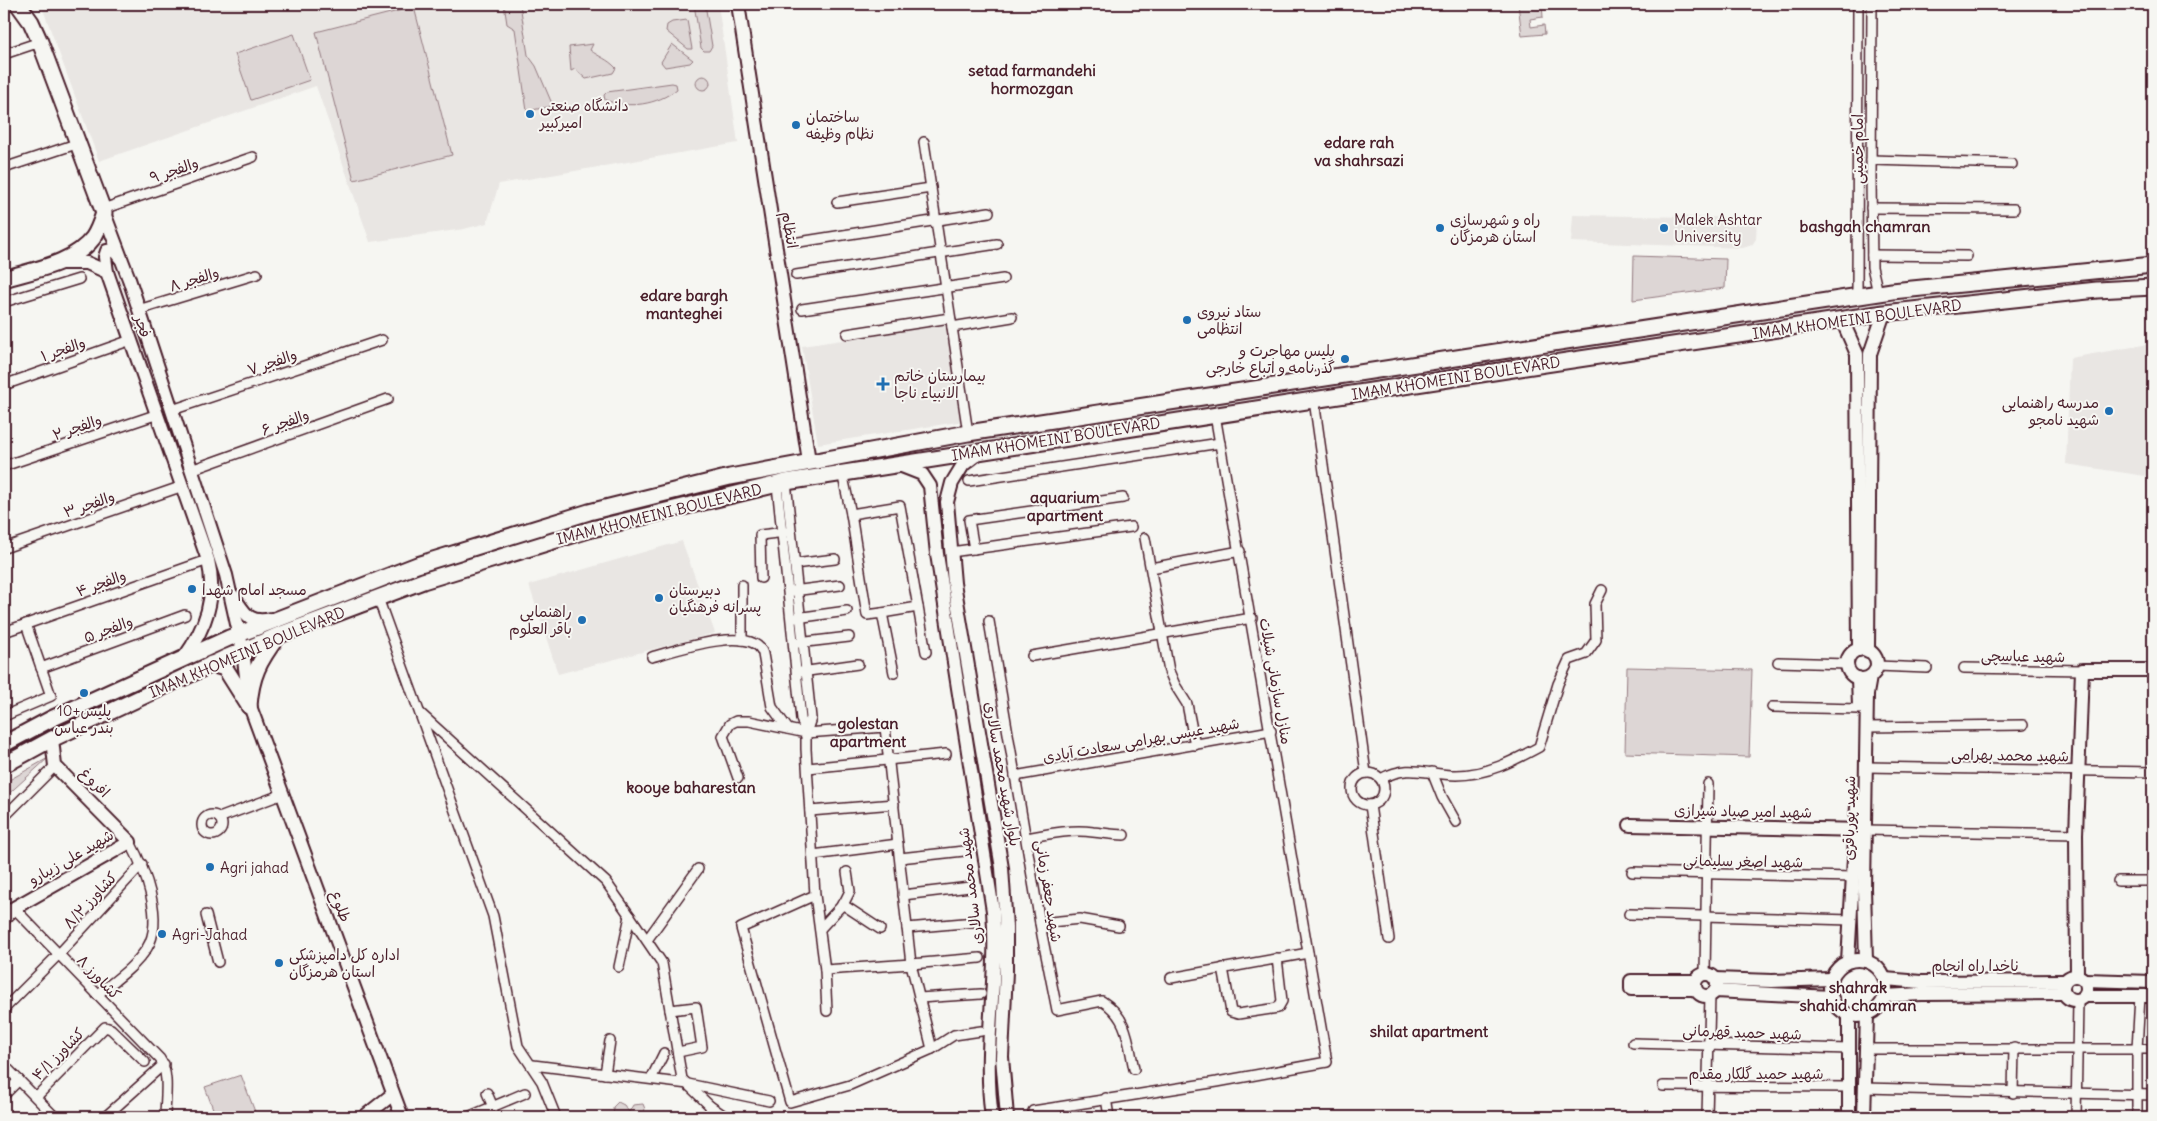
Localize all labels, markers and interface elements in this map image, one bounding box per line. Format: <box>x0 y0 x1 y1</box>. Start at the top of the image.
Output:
district label: setad farmandehi hormozgan <box>968 60 1096 99</box>
place label: دانشگاه صنعتی امیرکبیر <box>538 96 629 132</box>
place label: ساختمان نظام وظیفه <box>806 107 874 145</box>
marker: دانشگاه صنعتی امیرکبیر <box>524 108 536 120</box>
street label: امام خمینی <box>1848 114 1869 184</box>
marker: ساختمان نظام وظیفه <box>790 119 802 131</box>
district label: edare rah va shahrsazi <box>1314 132 1404 170</box>
street label: والفجر ۹ <box>147 153 201 187</box>
street label: انتظام <box>776 210 802 250</box>
place label: راه و شهرسازی استان هرمزگان <box>1450 210 1540 246</box>
place label: Malek Ashtar University <box>1674 210 1762 246</box>
district label: bashgah chamran <box>1800 216 1930 237</box>
marker: راه و شهرسازی استان هرمزگان <box>1434 222 1446 234</box>
marker: Malek Ashtar University <box>1658 222 1670 234</box>
street label: والفجر ۸ <box>167 262 221 296</box>
district label: edare bargh manteghei <box>640 285 728 324</box>
street label: IMAM KHOMEINI BOULEVARD <box>1751 295 1963 343</box>
place label: ستاد نیروی انتظامی <box>1197 302 1261 339</box>
street label: فجر <box>130 311 155 340</box>
marker: ستاد نیروی انتظامی <box>1181 314 1193 326</box>
street label: والفجر ۱ <box>38 333 88 365</box>
place label: پلیس مهاجرت و گذرنامه و اتباع خارجى <box>1206 341 1335 378</box>
street label: والفجر ۷ <box>245 345 299 379</box>
street label: IMAM KHOMEINI BOULEVARD <box>1350 352 1562 404</box>
marker: پلیس مهاجرت و گذرنامه و اتباع خارجى <box>1339 353 1351 365</box>
place label: بیمارستان خاتم الانبیاء ناجا <box>894 366 986 402</box>
marker: بیمارستان خاتم الانبیاء ناجا <box>876 377 890 391</box>
place label: مدرسه راهنمایی شهید نامجو <box>2002 393 2099 429</box>
street label: والفجر ۶ <box>258 405 312 439</box>
marker: مدرسه راهنمایی شهید نامجو <box>2103 405 2115 417</box>
street label: والفجر ۲ <box>50 410 104 444</box>
street label: IMAM KHOMEINI BOULEVARD <box>950 413 1162 465</box>
street label: IMAM KHOMEINI BOULEVARD <box>554 479 764 549</box>
street label: والفجر ۳ <box>61 486 117 522</box>
district label: aquarium apartment <box>1027 487 1104 526</box>
street label: والفجر ۴ <box>73 565 129 601</box>
place label: مسجد امام شهدا <box>202 580 307 601</box>
place label: دبیرستان پسرانه فرهنگیان <box>669 580 761 617</box>
marker: مسجد امام شهدا <box>186 583 198 595</box>
marker: دبیرستان پسرانه فرهنگیان <box>653 592 665 604</box>
street label: IMAM KHOMEINI BOULEVARD <box>146 602 348 702</box>
place label: راهنمایی باقر العلوم <box>509 602 572 640</box>
street label: والفجر ۵ <box>81 611 135 647</box>
marker: راهنمایی باقر العلوم <box>576 614 588 626</box>
street label: منازل سازمانی شیلات <box>1255 616 1296 746</box>
street label: شهید عباسچی <box>1981 646 2065 667</box>
marker: پليس+10 بندر عباس <box>78 687 90 699</box>
street label: بلوار شهید محمد سالاری <box>981 700 1025 848</box>
place label: پليس+10 بندر عباس <box>54 701 114 737</box>
district label: golestan apartment <box>830 713 907 752</box>
street label: شهید عیسی بهرامی سعادت آبادی <box>1041 713 1241 768</box>
street label: شهید محمد بهرامی <box>1951 744 2069 767</box>
street label: افروغ <box>75 763 114 802</box>
street label: شهید پورباقری <box>1839 775 1860 861</box>
district label: kooye baharestan <box>626 777 756 798</box>
street label: شهید امیر صیاد شیرازی <box>1674 800 1812 822</box>
street label: شهید علی زیبارو <box>24 825 117 890</box>
street label: شهید محمد سالاری <box>953 827 987 945</box>
street label: شهید جعفر زمانی <box>1031 839 1066 944</box>
street label: شهید اصغر سلیمانی <box>1683 850 1803 873</box>
place label: Agri jahad <box>220 858 289 877</box>
marker: Agri jahad <box>204 861 216 873</box>
street label: کشاورز ۸/۲ <box>59 868 121 932</box>
street label: طلوع <box>326 888 355 925</box>
place label: Agri-Jahad <box>172 925 248 944</box>
marker: Agri-Jahad <box>156 928 168 940</box>
place label: اداره کل دامپزشکی استان هرمزگان <box>289 945 400 981</box>
street label: کشاورز ۸ <box>73 951 125 1003</box>
street label: ناخدا راه انجام <box>1931 956 2019 977</box>
marker: اداره کل دامپزشکی استان هرمزگان <box>273 957 285 969</box>
district label: shahrak shahid chamran <box>1800 977 1916 1015</box>
street label: شهید حمید قهرمانی <box>1682 1020 1802 1045</box>
district label: shilat apartment <box>1370 1021 1489 1042</box>
street label: کشاورز ۴/۱ <box>28 1024 88 1084</box>
street label: شهید حمید گلکار مقدم <box>1688 1064 1824 1085</box>

